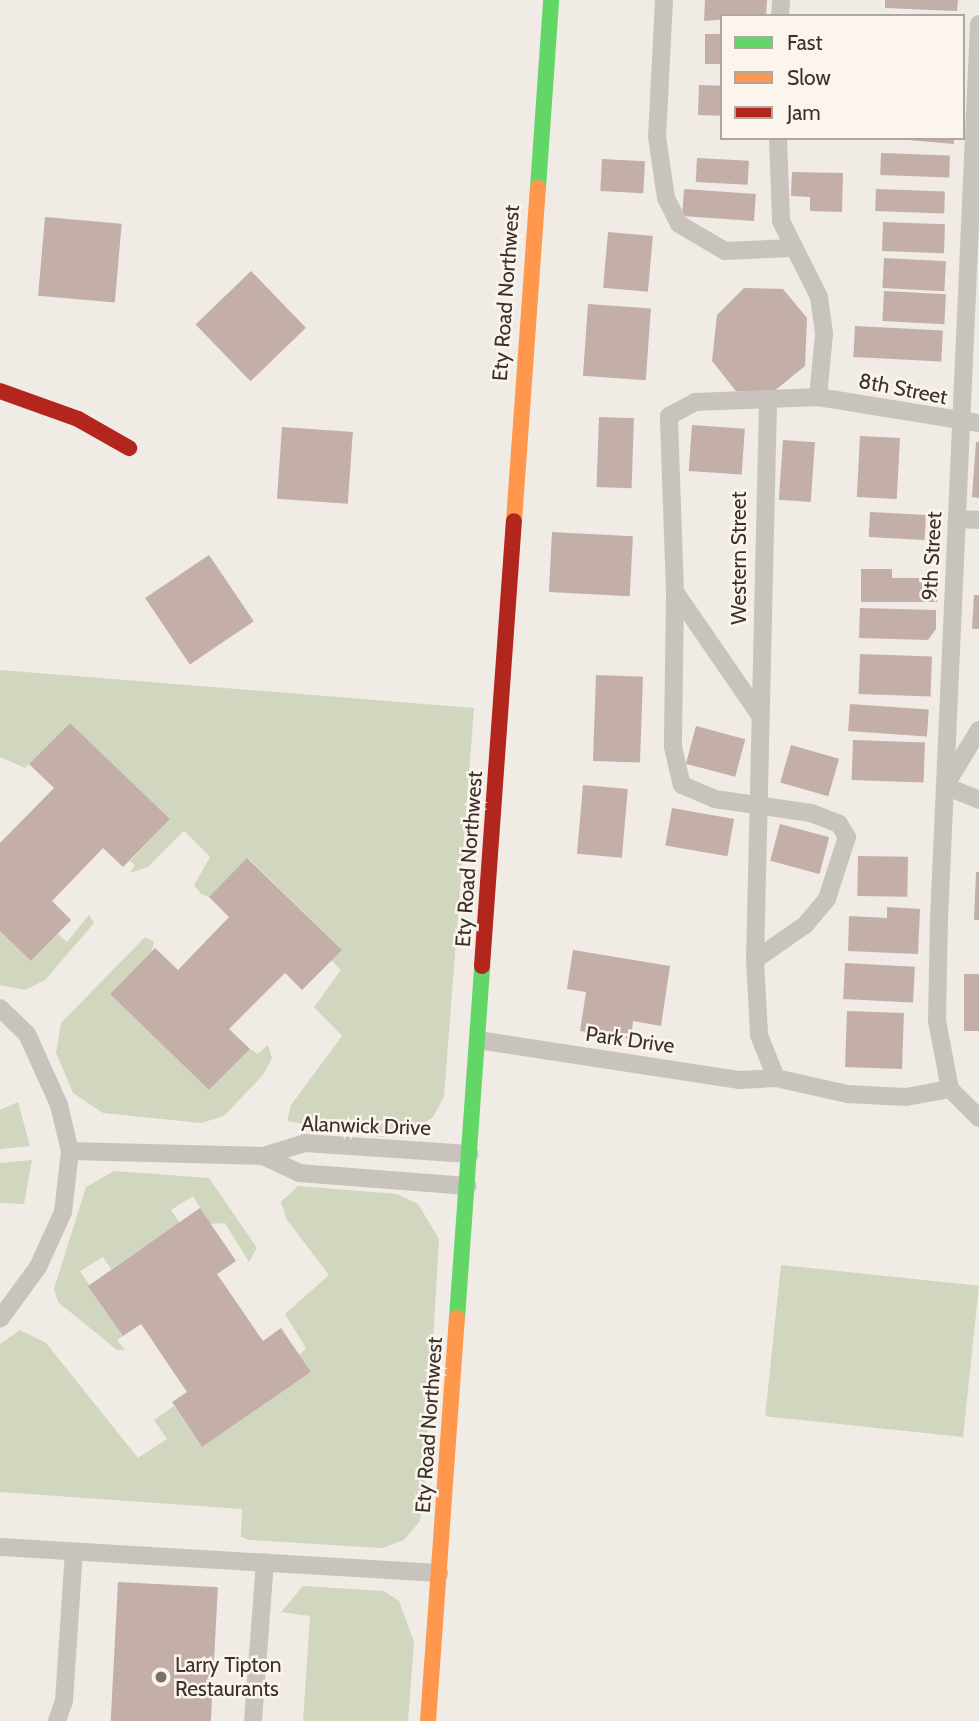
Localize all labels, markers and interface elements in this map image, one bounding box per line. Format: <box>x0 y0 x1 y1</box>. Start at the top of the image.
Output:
legend <box>720 14 965 140</box>
text: Fast <box>787 30 823 55</box>
text: Slow <box>787 65 831 90</box>
text: Jam <box>787 100 821 125</box>
street label: Ety Road Northwest <box>487 204 525 382</box>
street label: 8th Street <box>856 368 950 410</box>
street label: Western Street <box>726 491 752 625</box>
street label: 9th Street <box>917 511 947 601</box>
street label: Ety Road Northwest <box>450 770 488 948</box>
street label: Park Drive <box>584 1021 676 1059</box>
street label: Alanwick Drive <box>301 1111 431 1141</box>
street label: Ety Road Northwest <box>410 1336 448 1514</box>
place label: Larry Tipton Restaurants <box>175 1652 281 1702</box>
marker: Larry Tipton Restaurants <box>153 1669 169 1685</box>

